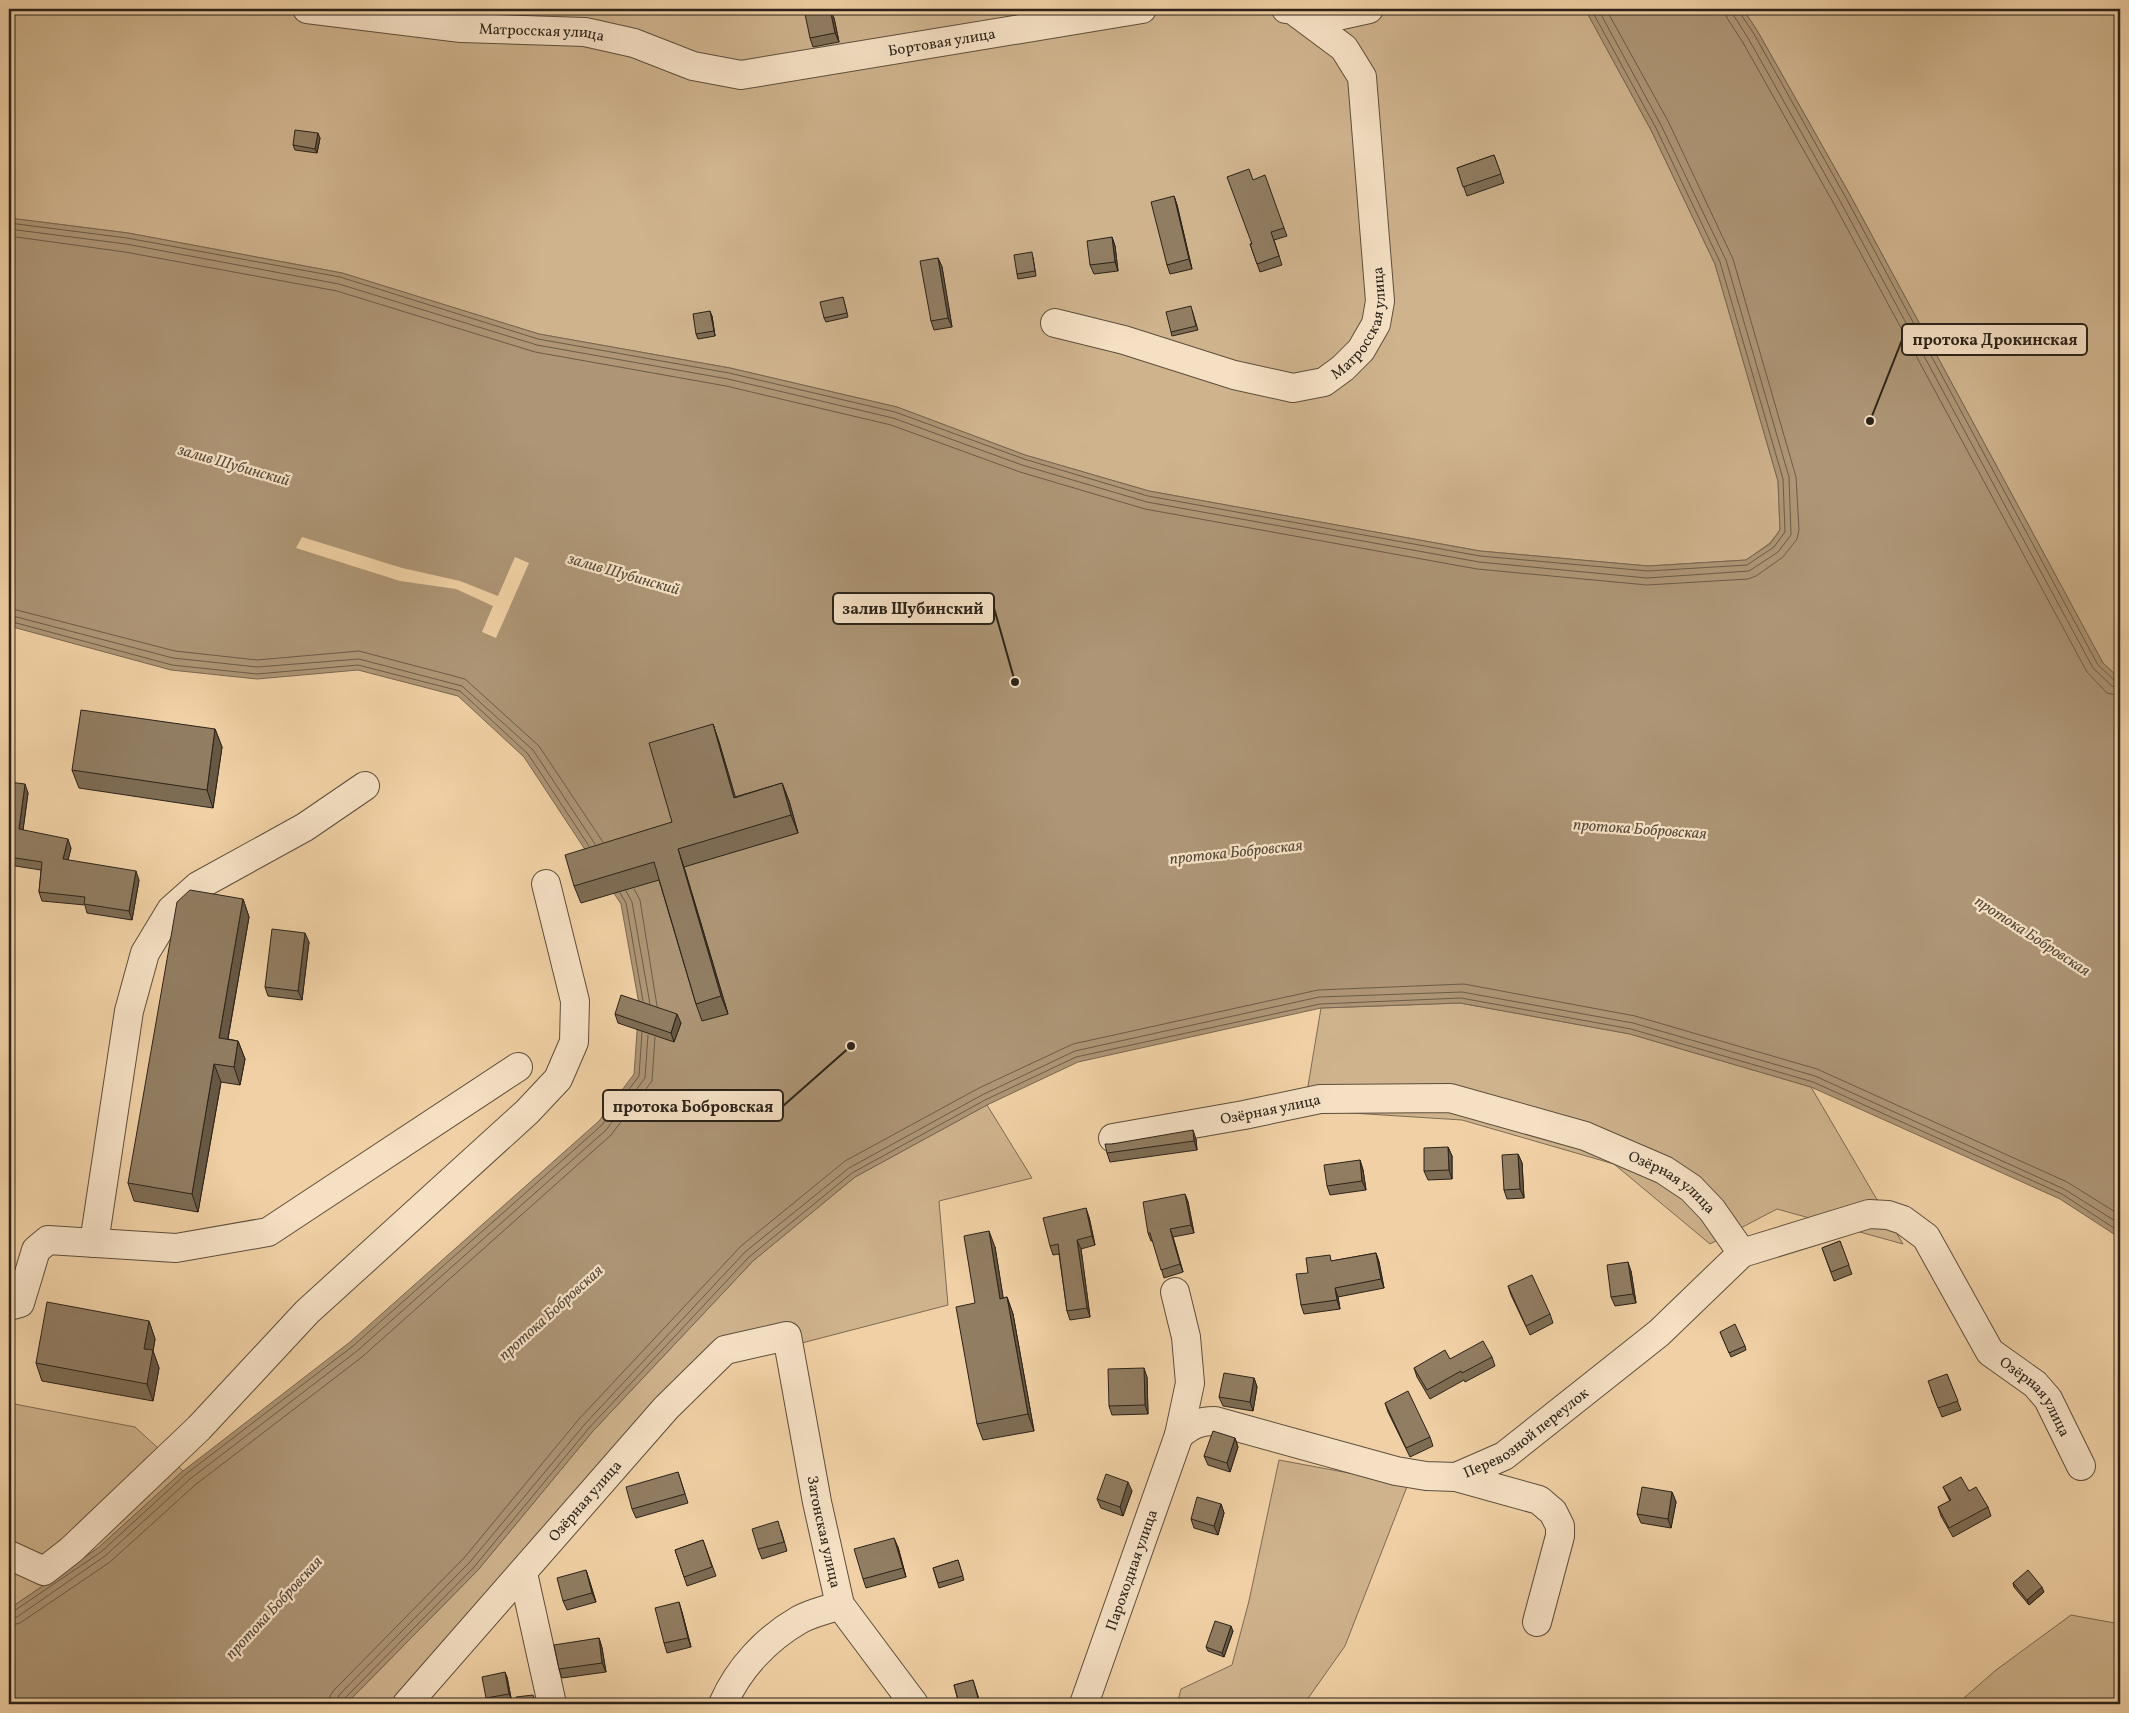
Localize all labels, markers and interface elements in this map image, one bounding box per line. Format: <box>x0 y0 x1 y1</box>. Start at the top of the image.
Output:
street label: Матросская улица <box>478 20 606 48</box>
street label: Бортовая улица <box>887 24 997 63</box>
street label: Матросская улица <box>1327 266 1392 385</box>
callout: протока Дрокинская <box>1902 324 2087 355</box>
text: протока Дрокинская <box>1912 330 2078 352</box>
water label: залив Шубинский <box>175 439 292 492</box>
water label: залив Шубинский <box>565 548 682 601</box>
callout: залив Шубинский <box>833 593 994 624</box>
text: залив Шубинский <box>842 599 984 621</box>
water label: протока Бобровская <box>1572 814 1707 846</box>
water label: протока Бобровская <box>1169 835 1304 871</box>
water label: протока Бобровская <box>1970 891 2094 982</box>
callout: протока Бобровская <box>603 1090 783 1121</box>
street label: Озёрная улица <box>1219 1090 1323 1131</box>
text: протока Бобровская <box>613 1097 773 1119</box>
street label: Озёрная улица <box>1624 1147 1719 1219</box>
water label: протока Бобровская <box>494 1261 608 1366</box>
street label: Озёрная улица <box>1994 1353 2074 1441</box>
street label: Перевозной переулок <box>1460 1384 1594 1484</box>
street label: Озёрная улица <box>544 1456 627 1547</box>
street label: Затонская улица <box>800 1474 845 1590</box>
street label: Пароходная улица <box>1102 1507 1164 1634</box>
water label: протока Бобровская <box>221 1552 328 1665</box>

